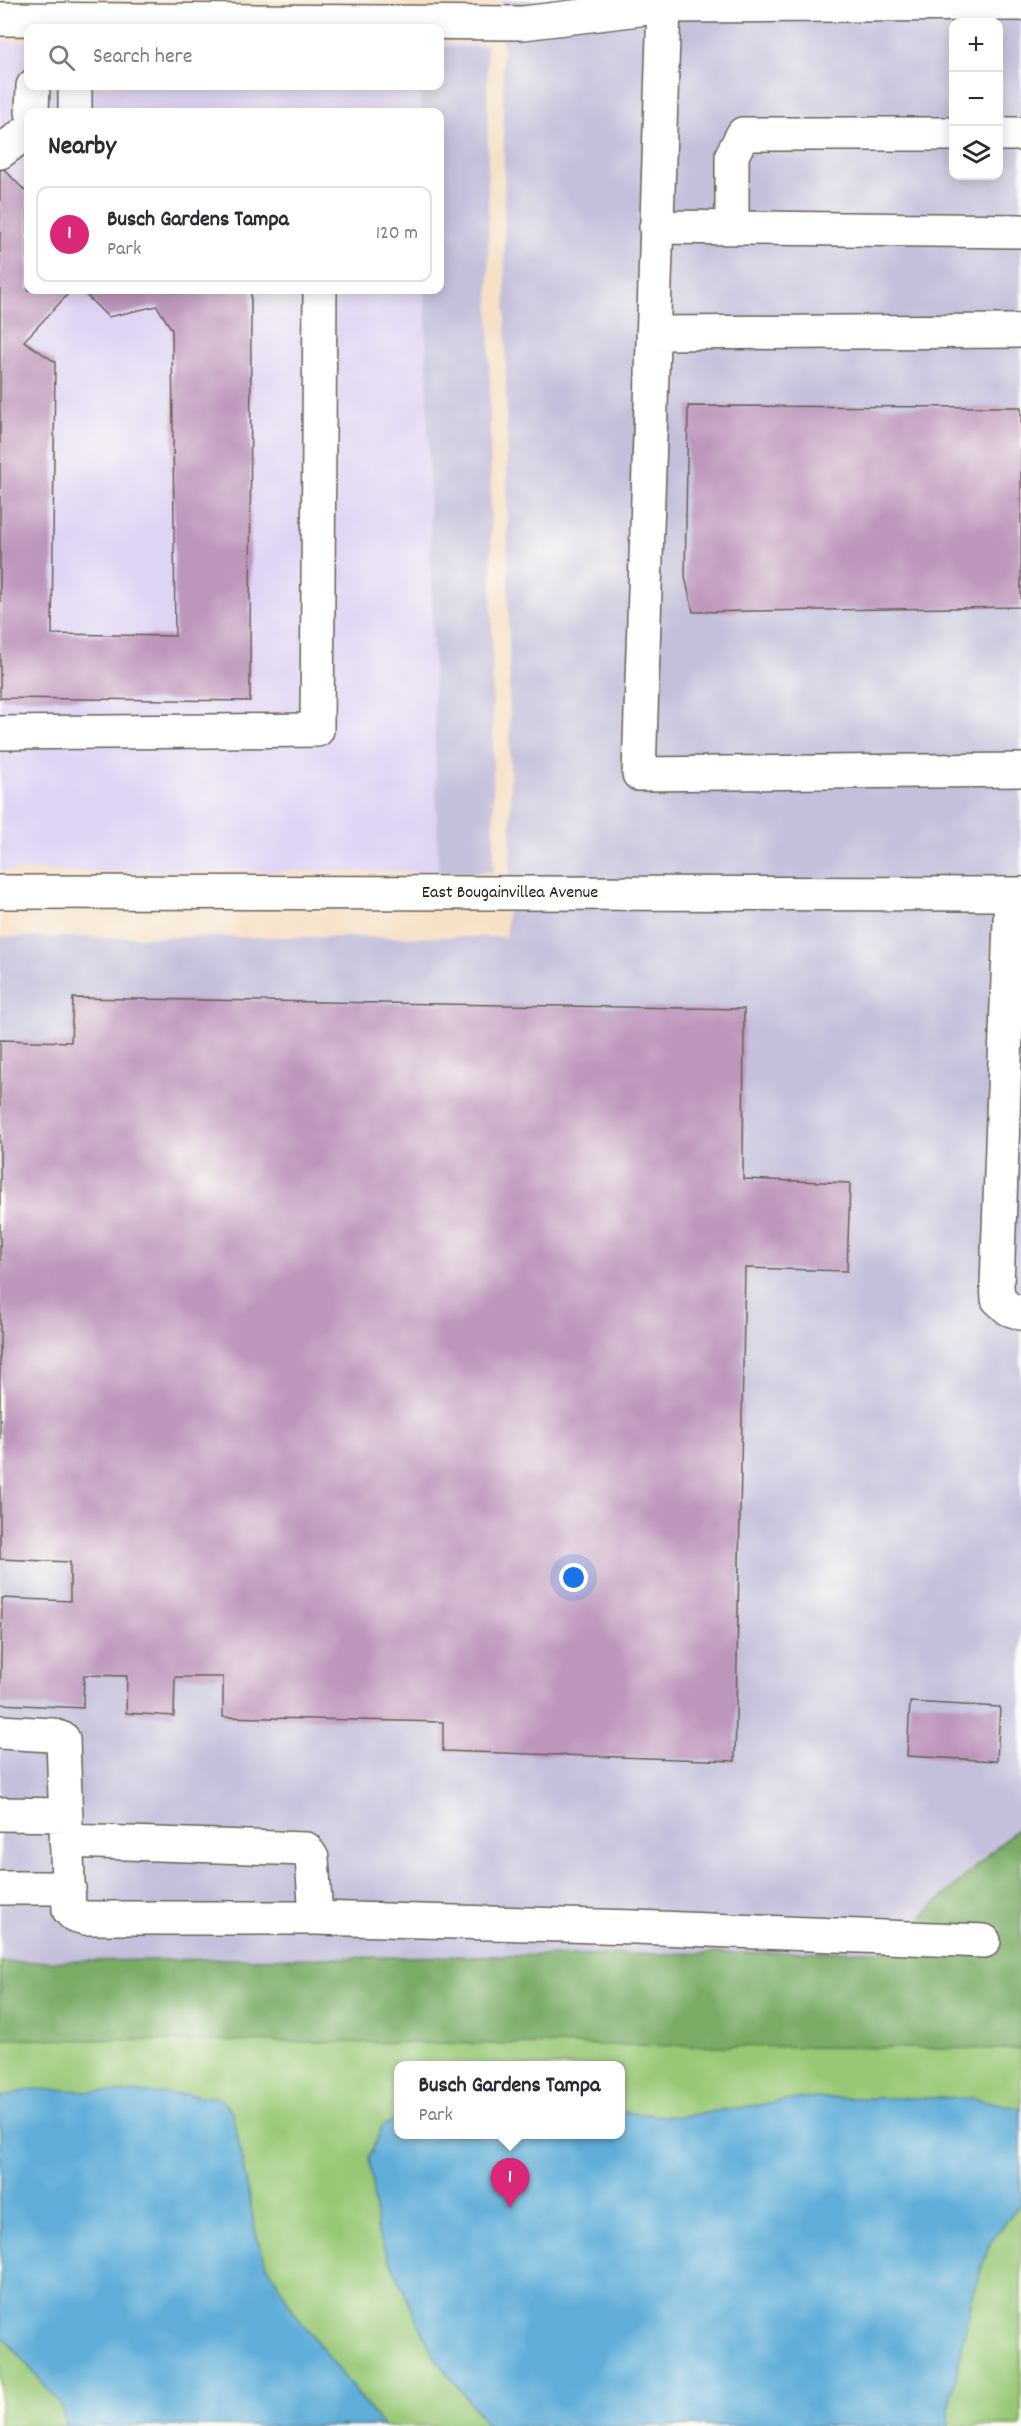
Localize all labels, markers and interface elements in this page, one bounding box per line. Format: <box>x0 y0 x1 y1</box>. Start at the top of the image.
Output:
map controls <box>949 18 1003 180</box>
button: + <box>949 18 1003 72</box>
search box <box>24 24 444 90</box>
icon: search <box>45 41 78 74</box>
text: Search here <box>93 42 192 73</box>
button: − <box>949 72 1003 126</box>
button: layers <box>949 126 1003 180</box>
text: Nearby <box>48 129 116 166</box>
text: Busch Gardens Tampa <box>107 205 289 236</box>
text: 1 <box>67 220 72 248</box>
text: 120 m <box>376 220 418 248</box>
text: Park <box>107 236 141 264</box>
street label: East Bougainvillea Avenue <box>422 881 598 906</box>
your location <box>559 1563 588 1592</box>
popup <box>394 2061 625 2139</box>
text: Busch Gardens Tampa <box>419 2071 600 2102</box>
text: Park <box>419 2102 453 2130</box>
pin: 1 <box>490 2158 530 2208</box>

